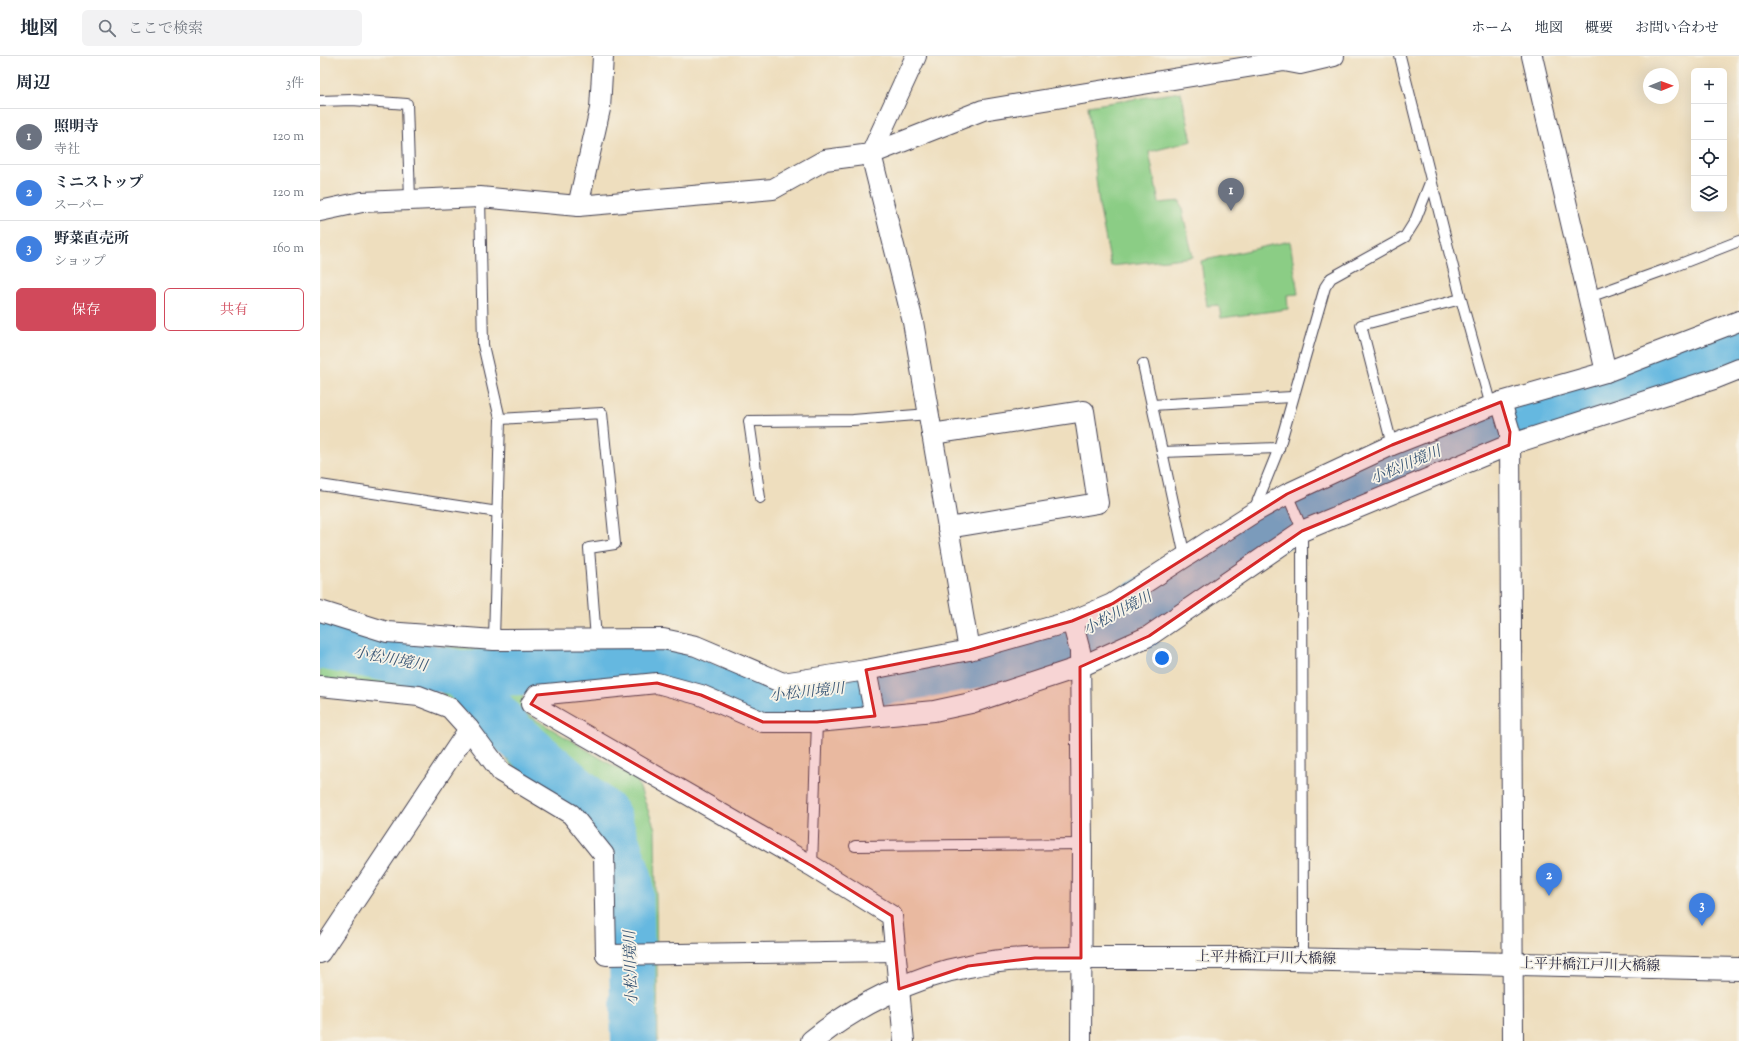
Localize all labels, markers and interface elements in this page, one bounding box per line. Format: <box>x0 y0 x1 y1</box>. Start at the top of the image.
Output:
search box <box>82 10 362 46</box>
text: 地図 <box>20 16 58 43</box>
icon: search <box>96 17 118 39</box>
text: ここで検索 <box>128 19 203 40</box>
text: ホーム <box>1471 19 1513 39</box>
text: 地図 <box>1535 19 1563 39</box>
text: 概要 <box>1585 19 1613 39</box>
text: お問い合わせ <box>1635 19 1719 39</box>
north arrow <box>1643 68 1679 104</box>
map controls <box>1691 68 1727 212</box>
button: + <box>1691 68 1727 104</box>
text: 周辺 <box>16 72 50 96</box>
text: 3件 <box>286 75 304 93</box>
button: − <box>1691 104 1727 140</box>
text: 照明寺 <box>54 117 99 138</box>
text: 1 <box>27 128 31 146</box>
text: 120 m <box>273 128 304 146</box>
button: locate <box>1691 140 1727 176</box>
text: 寺社 <box>54 141 80 159</box>
text: ミニストップ <box>54 173 144 194</box>
button: layers <box>1691 176 1727 212</box>
pin: 1 <box>1218 178 1244 211</box>
text: 2 <box>26 184 32 202</box>
text: 120 m <box>273 184 304 202</box>
text: スーパー <box>54 197 105 215</box>
text: 野菜直売所 <box>54 229 129 250</box>
text: 3 <box>26 240 32 258</box>
text: 160 m <box>273 240 304 258</box>
text: ショップ <box>54 253 106 271</box>
button: 保存 <box>16 288 156 331</box>
button: 共有 <box>164 288 304 331</box>
water label: 小松川境川 <box>1367 441 1446 490</box>
water label: 小松川境川 <box>1080 586 1158 641</box>
water label: 小松川境川 <box>351 643 431 678</box>
your location <box>1152 648 1172 668</box>
water label: 小松川境川 <box>769 678 847 707</box>
pin: 2 <box>1536 863 1562 896</box>
pin: 3 <box>1689 893 1715 926</box>
water label: 小松川境川 <box>620 928 644 1006</box>
street label: 上平井橋江戸川大橋線 <box>1196 948 1336 970</box>
street label: 上平井橋江戸川大橋線 <box>1520 955 1660 977</box>

